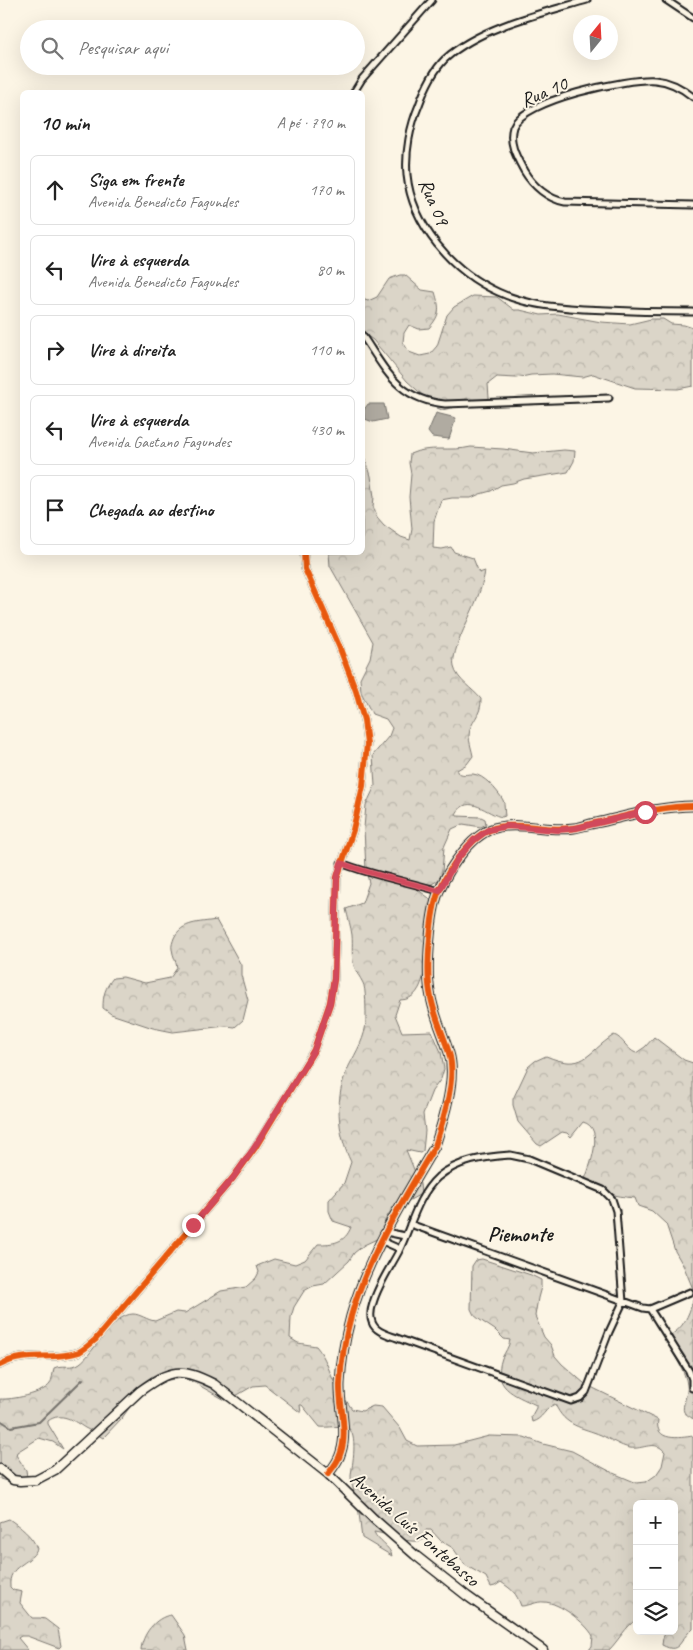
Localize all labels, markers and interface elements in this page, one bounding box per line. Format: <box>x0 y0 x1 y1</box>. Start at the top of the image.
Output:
north arrow <box>573 15 618 60</box>
search box <box>20 20 365 75</box>
icon: search <box>38 34 66 62</box>
text: Pesquisar aqui <box>78 36 168 60</box>
street label: Rua 10 <box>517 70 573 113</box>
text: 10 min <box>40 110 90 136</box>
text: A pé · 790 m <box>277 113 345 133</box>
text: Siga em frente <box>88 168 184 192</box>
street label: Rua 09 <box>413 175 456 231</box>
icon: ahead <box>41 176 69 204</box>
text: 170 m <box>310 180 344 200</box>
text: Avenida Benedicto Fagundes <box>88 192 238 212</box>
text: Vire à esquerda <box>88 248 188 272</box>
icon: left <box>41 256 69 284</box>
text: 80 m <box>317 260 344 280</box>
text: Avenida Benedicto Fagundes <box>88 272 238 292</box>
icon: right <box>41 336 69 364</box>
text: Vire à direita <box>88 338 175 362</box>
text: 110 m <box>310 340 344 360</box>
text: Vire à esquerda <box>88 408 188 432</box>
icon: left <box>41 416 69 444</box>
text: 430 m <box>310 420 344 440</box>
text: Avenida Gaetano Fagundes <box>88 432 231 452</box>
icon: arrive <box>41 496 69 524</box>
text: Chegada ao destino <box>88 498 214 522</box>
route start <box>634 801 657 824</box>
route end <box>182 1214 205 1237</box>
district label: Piemonte <box>488 1221 554 1247</box>
street label: Avenida Luís Fontebasso <box>345 1466 485 1592</box>
map controls <box>633 1500 678 1635</box>
button: + <box>633 1500 678 1545</box>
button: − <box>633 1545 678 1590</box>
button: layers <box>633 1590 678 1635</box>

